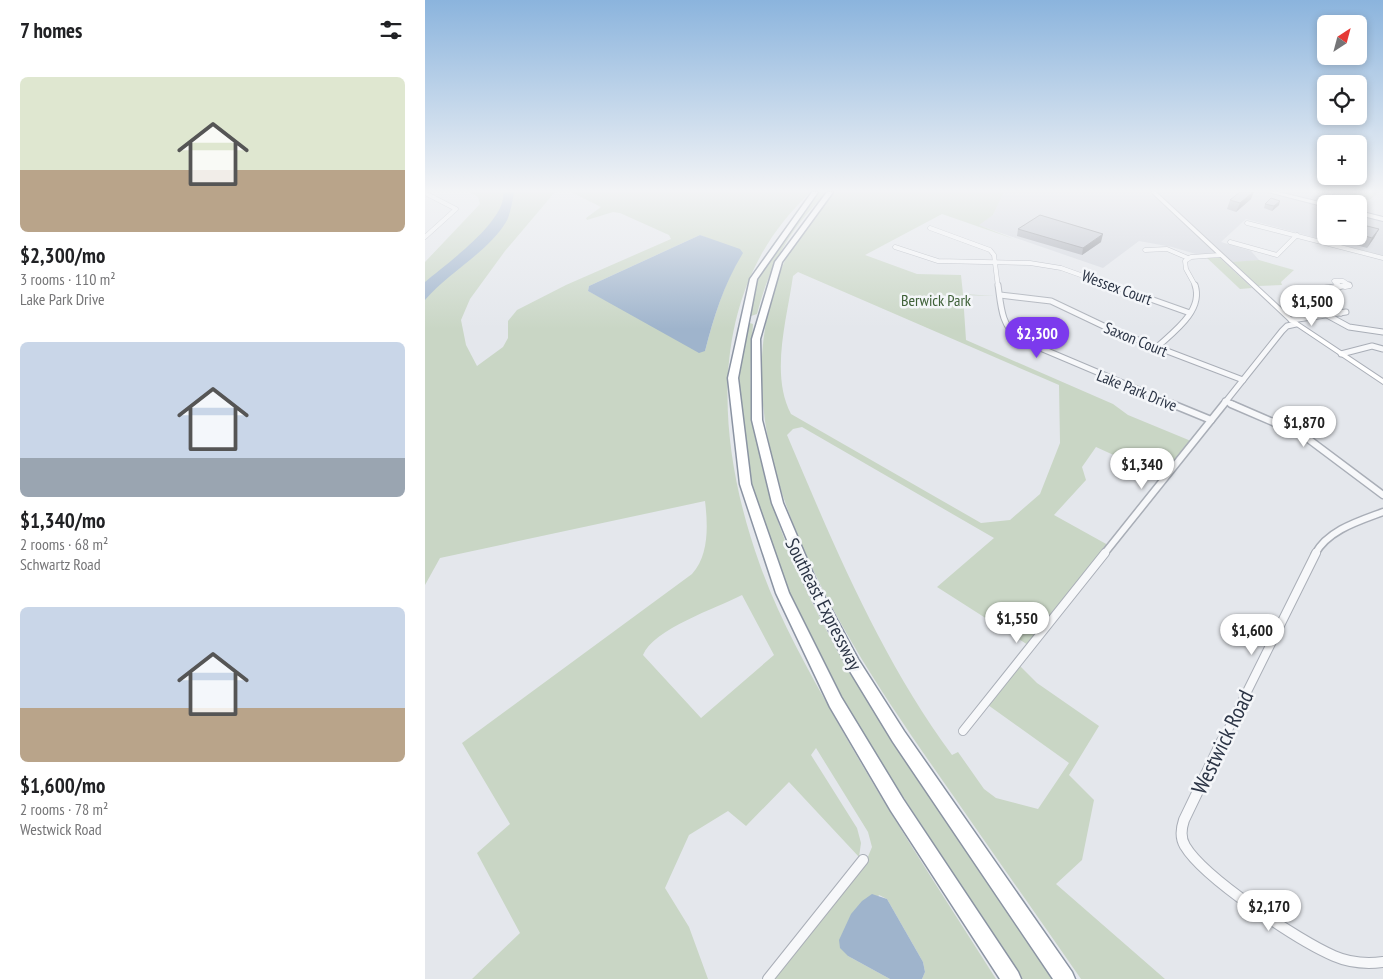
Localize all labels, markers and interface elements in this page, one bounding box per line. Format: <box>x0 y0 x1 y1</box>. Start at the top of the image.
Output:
north arrow <box>1317 15 1367 65</box>
map controls <box>1317 15 1367 245</box>
icon: filters <box>377 16 405 44</box>
text: 7 homes <box>20 17 82 44</box>
button: locate <box>1317 75 1367 125</box>
icon: home <box>168 109 258 199</box>
button: + <box>1317 135 1367 185</box>
button: − <box>1317 195 1367 245</box>
text: $2,300/mo <box>20 242 105 269</box>
street label: Wessex Court <box>1079 265 1155 309</box>
text: 3 rooms · 110 m² <box>20 269 116 289</box>
pin: $1,500 <box>1271 284 1353 327</box>
text: Lake Park Drive <box>20 289 105 309</box>
park label: Berwick Park <box>901 290 972 310</box>
text: $1,500 <box>1291 291 1333 311</box>
pin: $2,300 <box>996 316 1078 359</box>
street label: Saxon Court <box>1101 317 1171 361</box>
text: $2,300 <box>1016 323 1058 343</box>
street label: Lake Park Drive <box>1094 365 1180 415</box>
icon: home <box>168 374 258 464</box>
pin: $1,870 <box>1263 406 1345 448</box>
text: $1,870 <box>1283 412 1325 432</box>
pin: $1,340 <box>1101 448 1183 490</box>
text: $1,340 <box>1121 454 1163 474</box>
text: $1,340/mo <box>20 507 105 534</box>
text: 2 rooms · 68 m² <box>20 534 108 554</box>
street label: Southeast Expressway <box>780 534 868 675</box>
text: Schwartz Road <box>20 554 101 574</box>
pin: $1,550 <box>976 602 1058 644</box>
text: $1,550 <box>996 608 1038 628</box>
pin: $1,600 <box>1211 614 1293 656</box>
text: $1,600 <box>1231 620 1273 640</box>
icon: home <box>168 639 258 729</box>
street label: Westwick Road <box>1185 685 1259 799</box>
text: $1,600/mo <box>20 772 105 799</box>
text: 2 rooms · 78 m² <box>20 799 108 819</box>
text: Westwick Road <box>20 819 102 839</box>
pin: $2,170 <box>1228 890 1310 932</box>
text: $2,170 <box>1248 896 1290 916</box>

